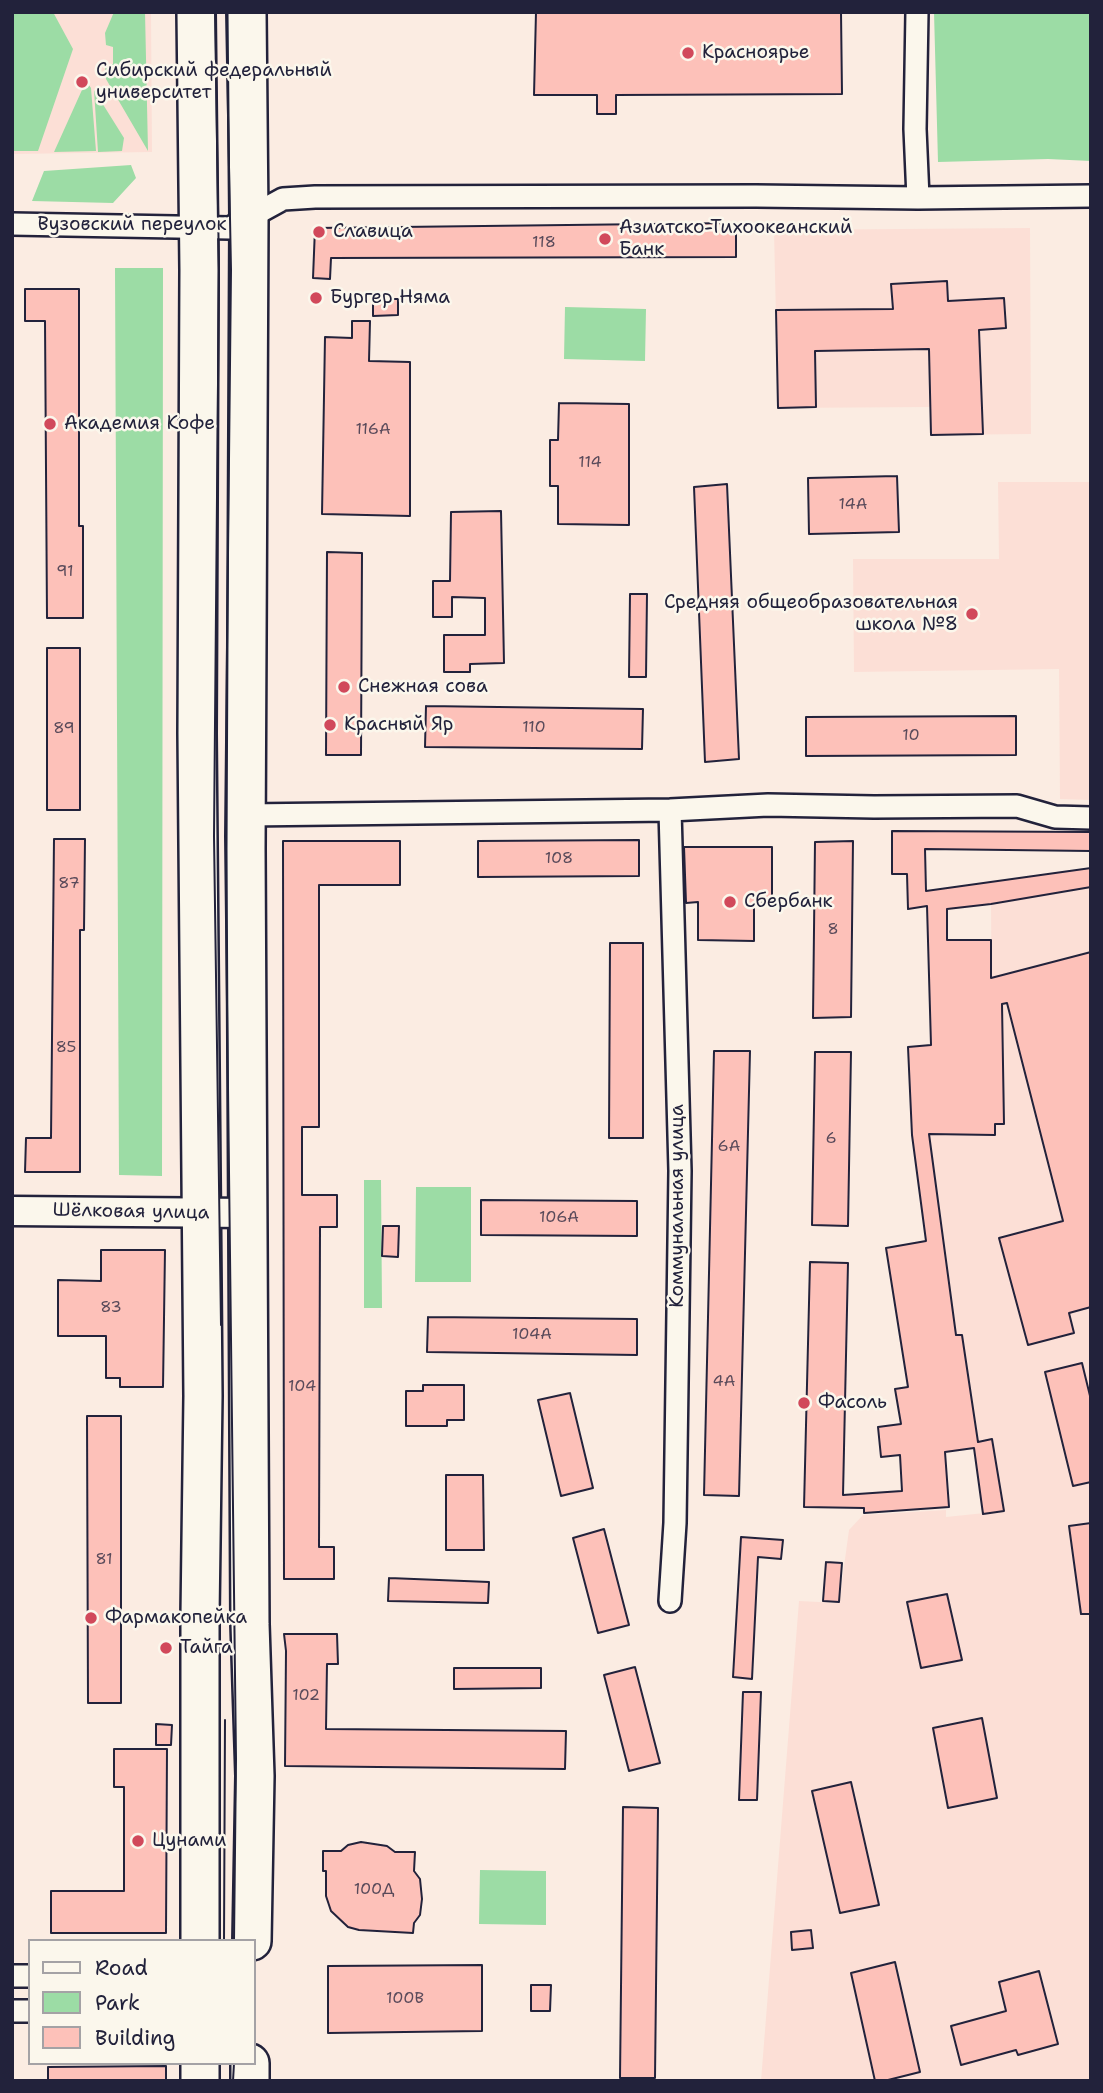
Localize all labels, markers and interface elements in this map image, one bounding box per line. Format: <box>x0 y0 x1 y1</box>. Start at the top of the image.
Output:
place label: Красноярье <box>702 42 810 64</box>
marker: Красноярье <box>680 45 696 61</box>
place label: Сибирский федеральный университет <box>96 60 332 104</box>
marker: Сибирский федеральный университет <box>74 74 90 90</box>
street label: Вузовский переулок <box>38 214 226 236</box>
place label: Азиатско-Тихоокеанский Банк <box>619 217 852 261</box>
place label: Славица <box>333 221 413 243</box>
marker: Славица <box>311 224 327 240</box>
marker: Азиатско-Тихоокеанский Банк <box>597 231 613 247</box>
house number: 118 <box>532 233 556 253</box>
place label: Бургер Няма <box>330 287 450 309</box>
marker: Бургер Няма <box>308 290 324 306</box>
place label: Академия Кофе <box>64 413 215 435</box>
marker: Академия Кофе <box>42 416 58 432</box>
house number: 116А <box>355 420 391 440</box>
house number: 114 <box>578 453 602 473</box>
house number: 14А <box>839 495 867 515</box>
house number: 91 <box>56 562 74 582</box>
place label: Средняя общеобразовательная школа №8 <box>664 592 958 636</box>
marker: Средняя общеобразовательная школа №8 <box>964 606 980 622</box>
place label: Снежная сова <box>358 676 488 698</box>
marker: Снежная сова <box>336 679 352 695</box>
place label: Красный Яр <box>344 714 454 736</box>
marker: Красный Яр <box>322 717 338 733</box>
house number: 110 <box>522 718 546 738</box>
house number: 89 <box>53 719 75 739</box>
house number: 10 <box>902 726 920 746</box>
house number: 108 <box>545 849 573 869</box>
house number: 87 <box>58 874 80 894</box>
place label: Сбербанк <box>744 891 833 913</box>
marker: Сбербанк <box>722 894 738 910</box>
house number: 8 <box>827 920 839 940</box>
house number: 85 <box>56 1038 76 1058</box>
street label: Коммунальная улица <box>667 1104 689 1308</box>
house number: 6 <box>825 1129 837 1149</box>
house number: 6А <box>718 1137 740 1157</box>
street label: Шёлковая улица <box>53 1199 209 1225</box>
house number: 106А <box>539 1208 579 1228</box>
house number: 83 <box>100 1298 122 1318</box>
house number: 104А <box>512 1325 552 1345</box>
house number: 4А <box>713 1372 735 1392</box>
house number: 104 <box>288 1377 316 1397</box>
place label: Фасоль <box>818 1392 887 1414</box>
marker: Фасоль <box>796 1395 812 1411</box>
house number: 81 <box>95 1550 113 1570</box>
place label: Фармакопейка <box>105 1607 247 1629</box>
marker: Фармакопейка <box>83 1610 99 1626</box>
place label: Тайга <box>180 1637 233 1659</box>
marker: Тайга <box>158 1640 174 1656</box>
house number: 102 <box>292 1686 320 1706</box>
place label: Цунами <box>152 1830 227 1852</box>
marker: Цунами <box>130 1833 146 1849</box>
house number: 100Д <box>354 1880 394 1900</box>
legend <box>28 1939 256 2065</box>
text: Road <box>95 1954 148 1982</box>
text: Park <box>95 1989 140 2017</box>
house number: 100В <box>386 1989 424 2009</box>
text: Building <box>95 2024 175 2052</box>

